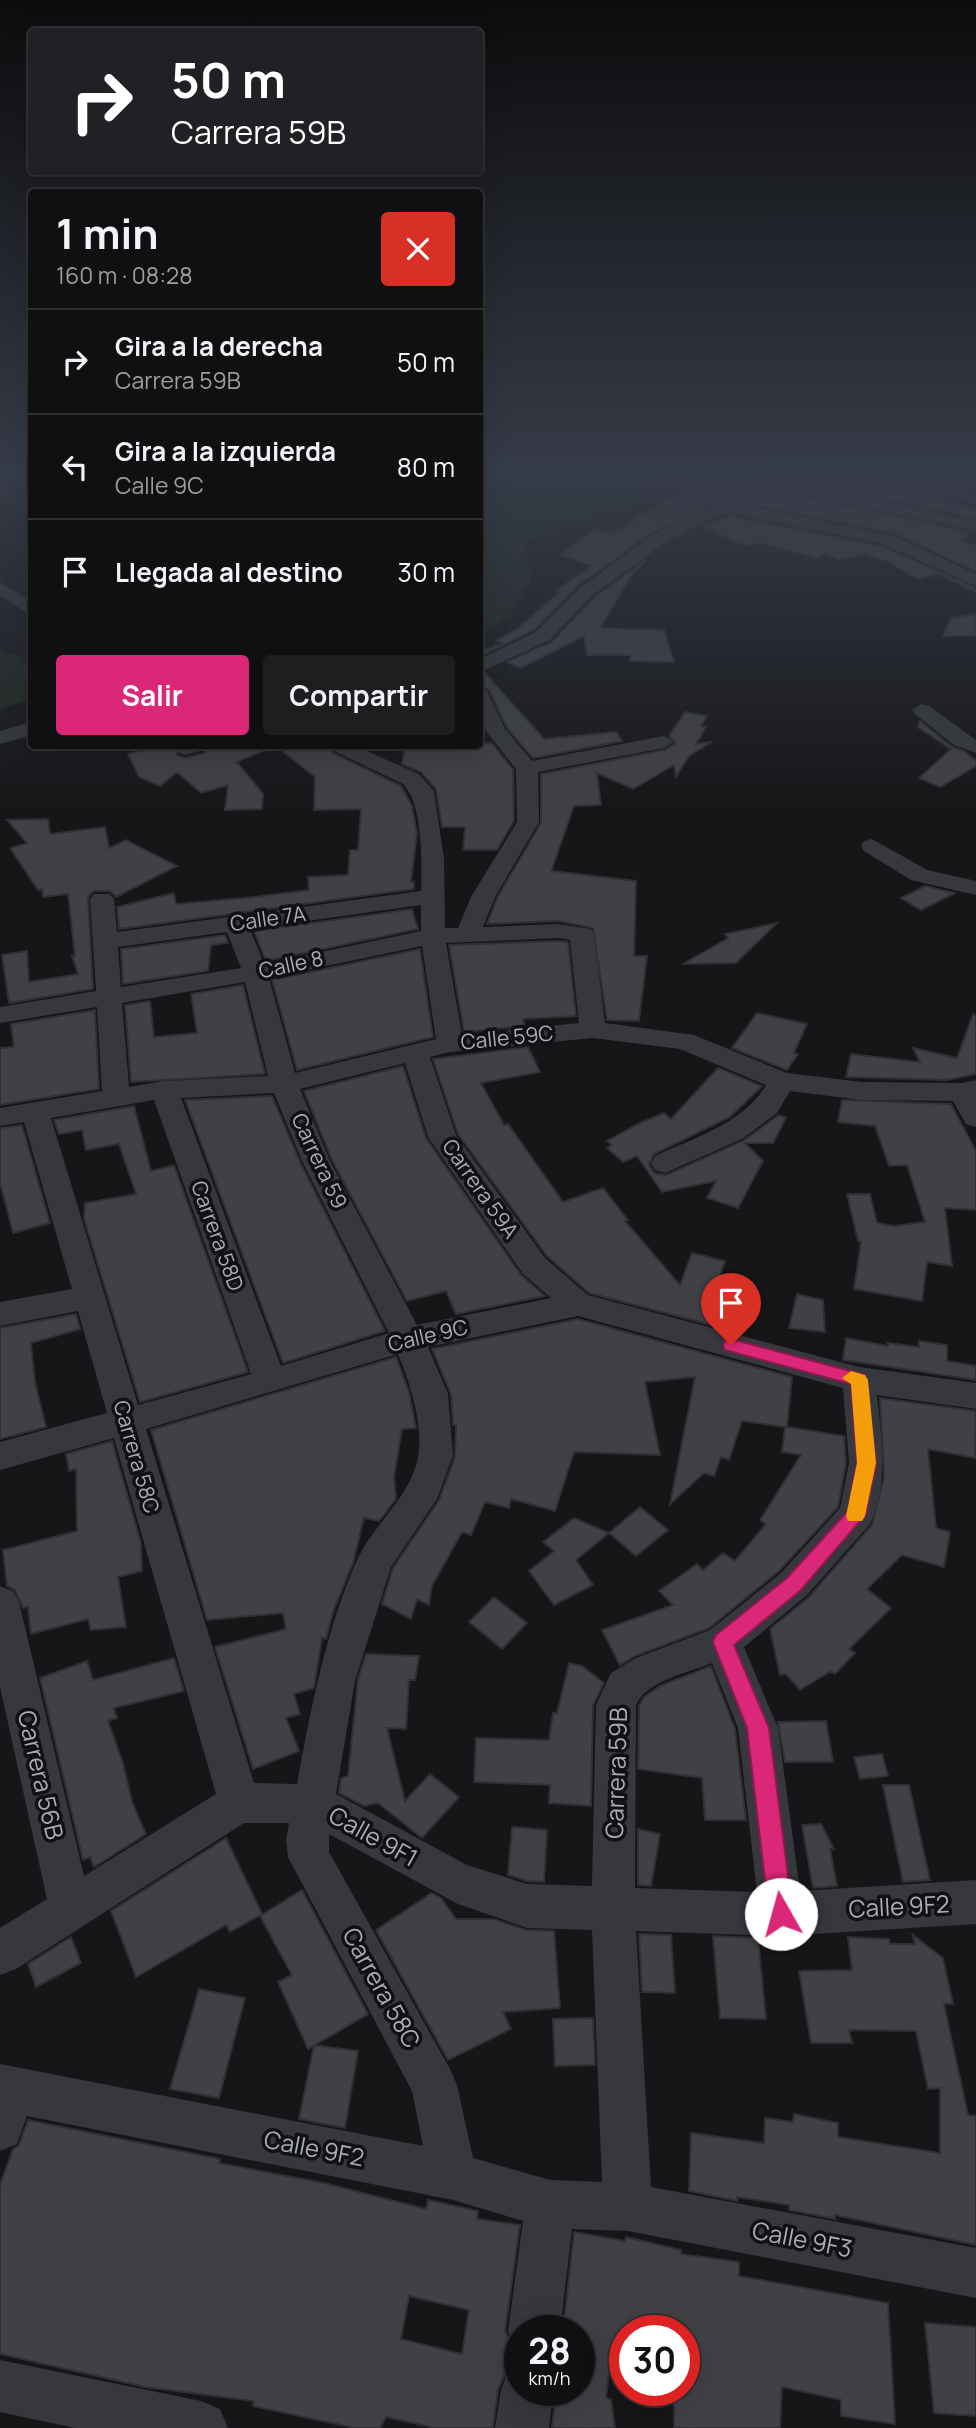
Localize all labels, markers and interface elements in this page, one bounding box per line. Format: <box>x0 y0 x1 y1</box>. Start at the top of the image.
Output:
text: 50 m <box>171 46 286 113</box>
icon: right <box>56 56 147 147</box>
text: Carrera 59B <box>171 110 346 154</box>
text: 1 min <box>56 204 159 262</box>
button: close <box>381 212 455 286</box>
text: 160 m · 08:28 <box>56 259 193 291</box>
text: Gira a la derecha <box>115 328 323 364</box>
icon: right <box>56 343 94 381</box>
text: 50 m <box>397 344 455 380</box>
text: Carrera 59B <box>115 364 241 396</box>
text: Gira a la izquierda <box>115 433 336 469</box>
icon: left <box>56 448 94 486</box>
text: 80 m <box>397 449 455 485</box>
text: Calle 9C <box>115 469 204 501</box>
icon: arrive <box>56 553 94 591</box>
text: Llegada al destino <box>115 554 343 590</box>
text: 30 m <box>398 554 455 590</box>
button: Salir <box>56 655 249 735</box>
button: Compartir <box>263 655 455 735</box>
street label: Calle 7A <box>228 899 307 937</box>
street label: Calle 8 <box>256 944 326 984</box>
street label: Calle 59C <box>459 1018 555 1056</box>
street label: Carrera 59 <box>286 1108 354 1213</box>
street label: Carrera 59A <box>436 1133 525 1244</box>
street label: Carrera 58D <box>185 1177 251 1295</box>
pin <box>701 1273 761 1345</box>
icon: arrive <box>712 1284 750 1322</box>
street label: Calle 9C <box>385 1312 470 1358</box>
street label: Carrera 58C <box>107 1397 166 1516</box>
street label: Carrera 56B <box>11 1707 72 1842</box>
street label: Carrera 59B <box>597 1707 634 1839</box>
street label: Calle 9F1 <box>323 1798 424 1874</box>
position arrow <box>744 1877 818 1951</box>
street label: Calle 9F2 <box>848 1886 950 1925</box>
street label: Carrera 58C <box>336 1921 429 2053</box>
street label: Calle 9F2 <box>261 2122 367 2173</box>
street label: Calle 9F3 <box>750 2213 855 2264</box>
speed limit sign: 30 <box>609 2315 700 2406</box>
text: 28 <box>528 2327 571 2375</box>
text: km/h <box>529 2366 570 2390</box>

